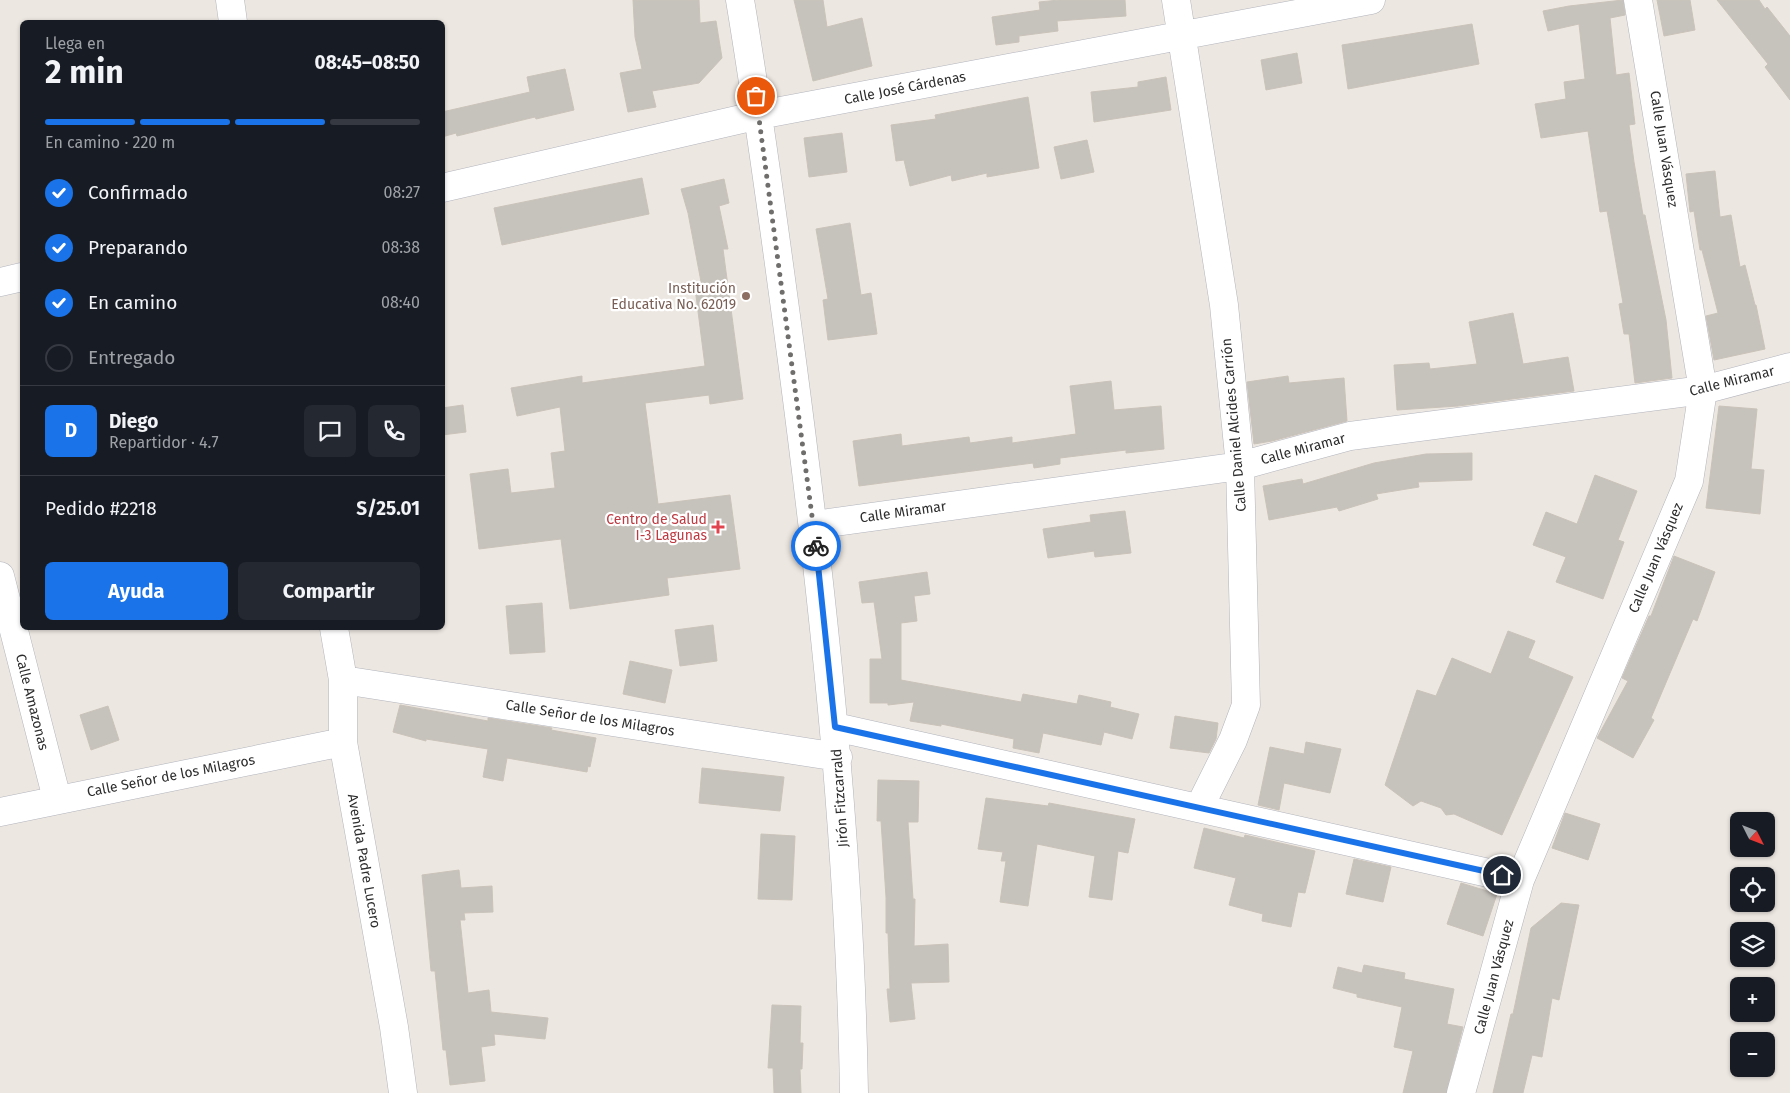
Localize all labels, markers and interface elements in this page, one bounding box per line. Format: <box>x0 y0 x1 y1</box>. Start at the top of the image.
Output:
text: Llega en <box>45 34 105 53</box>
text: 08:45–08:50 <box>315 51 420 74</box>
text: 2 min <box>45 53 124 91</box>
street label: Calle José Cárdenas <box>843 68 968 108</box>
pin <box>735 75 777 117</box>
icon: bag <box>742 82 770 110</box>
street label: Calle Juan Vásquez <box>1646 89 1682 209</box>
text: En camino · 220 m <box>45 133 175 152</box>
icon: check <box>45 179 73 207</box>
text: Confirmado <box>88 181 188 204</box>
text: 08:27 <box>384 183 420 202</box>
icon: check <box>45 234 73 262</box>
text: Preparando <box>88 236 188 259</box>
text: 08:38 <box>381 238 420 257</box>
place label: Institución Educativa No. 62019 <box>611 280 736 313</box>
icon: check <box>45 289 73 317</box>
marker: Institución Educativa No. 62019 <box>740 290 752 302</box>
text: En camino <box>88 291 177 314</box>
text: 08:40 <box>381 293 420 312</box>
street label: Calle Daniel Alcides Carrión <box>1218 338 1250 512</box>
text: Entregado <box>88 346 175 369</box>
street label: Calle Miramar <box>1688 362 1777 400</box>
button: chat <box>304 405 356 457</box>
button: phone <box>368 405 420 457</box>
text: Diego <box>109 410 158 433</box>
text: D <box>65 419 77 442</box>
street label: Calle Miramar <box>1259 429 1348 468</box>
text: Repartidor · 4.7 <box>109 433 219 452</box>
text: Pedido #2218 <box>45 497 157 520</box>
text: S/25.01 <box>356 497 420 520</box>
street label: Calle Miramar <box>859 497 948 526</box>
street label: Calle Juan Vásquez <box>1625 500 1687 616</box>
place label: Centro de Salud I-3 Lagunas <box>606 511 707 544</box>
marker: Centro de Salud I-3 Lagunas <box>711 520 725 534</box>
courier <box>791 521 841 571</box>
icon: bike <box>802 532 830 560</box>
button: Ayuda <box>45 562 228 620</box>
button: Compartir <box>238 562 420 620</box>
street label: Calle Amazonas <box>12 652 52 752</box>
street label: Calle Señor de los Milagros <box>504 696 676 740</box>
street label: Jirón Fitzcarrald <box>828 748 852 848</box>
street label: Calle Señor de los Milagros <box>85 751 257 801</box>
street label: Avenida Padre Lucero <box>344 792 384 930</box>
north arrow <box>1730 812 1775 858</box>
map controls <box>1730 812 1775 1077</box>
pin <box>1481 854 1523 896</box>
icon: home <box>1488 861 1516 889</box>
button: locate <box>1730 867 1775 912</box>
street label: Calle Juan Vásquez <box>1471 918 1517 1036</box>
button: layers <box>1730 922 1775 967</box>
button: + <box>1730 977 1775 1022</box>
button: − <box>1730 1032 1775 1077</box>

